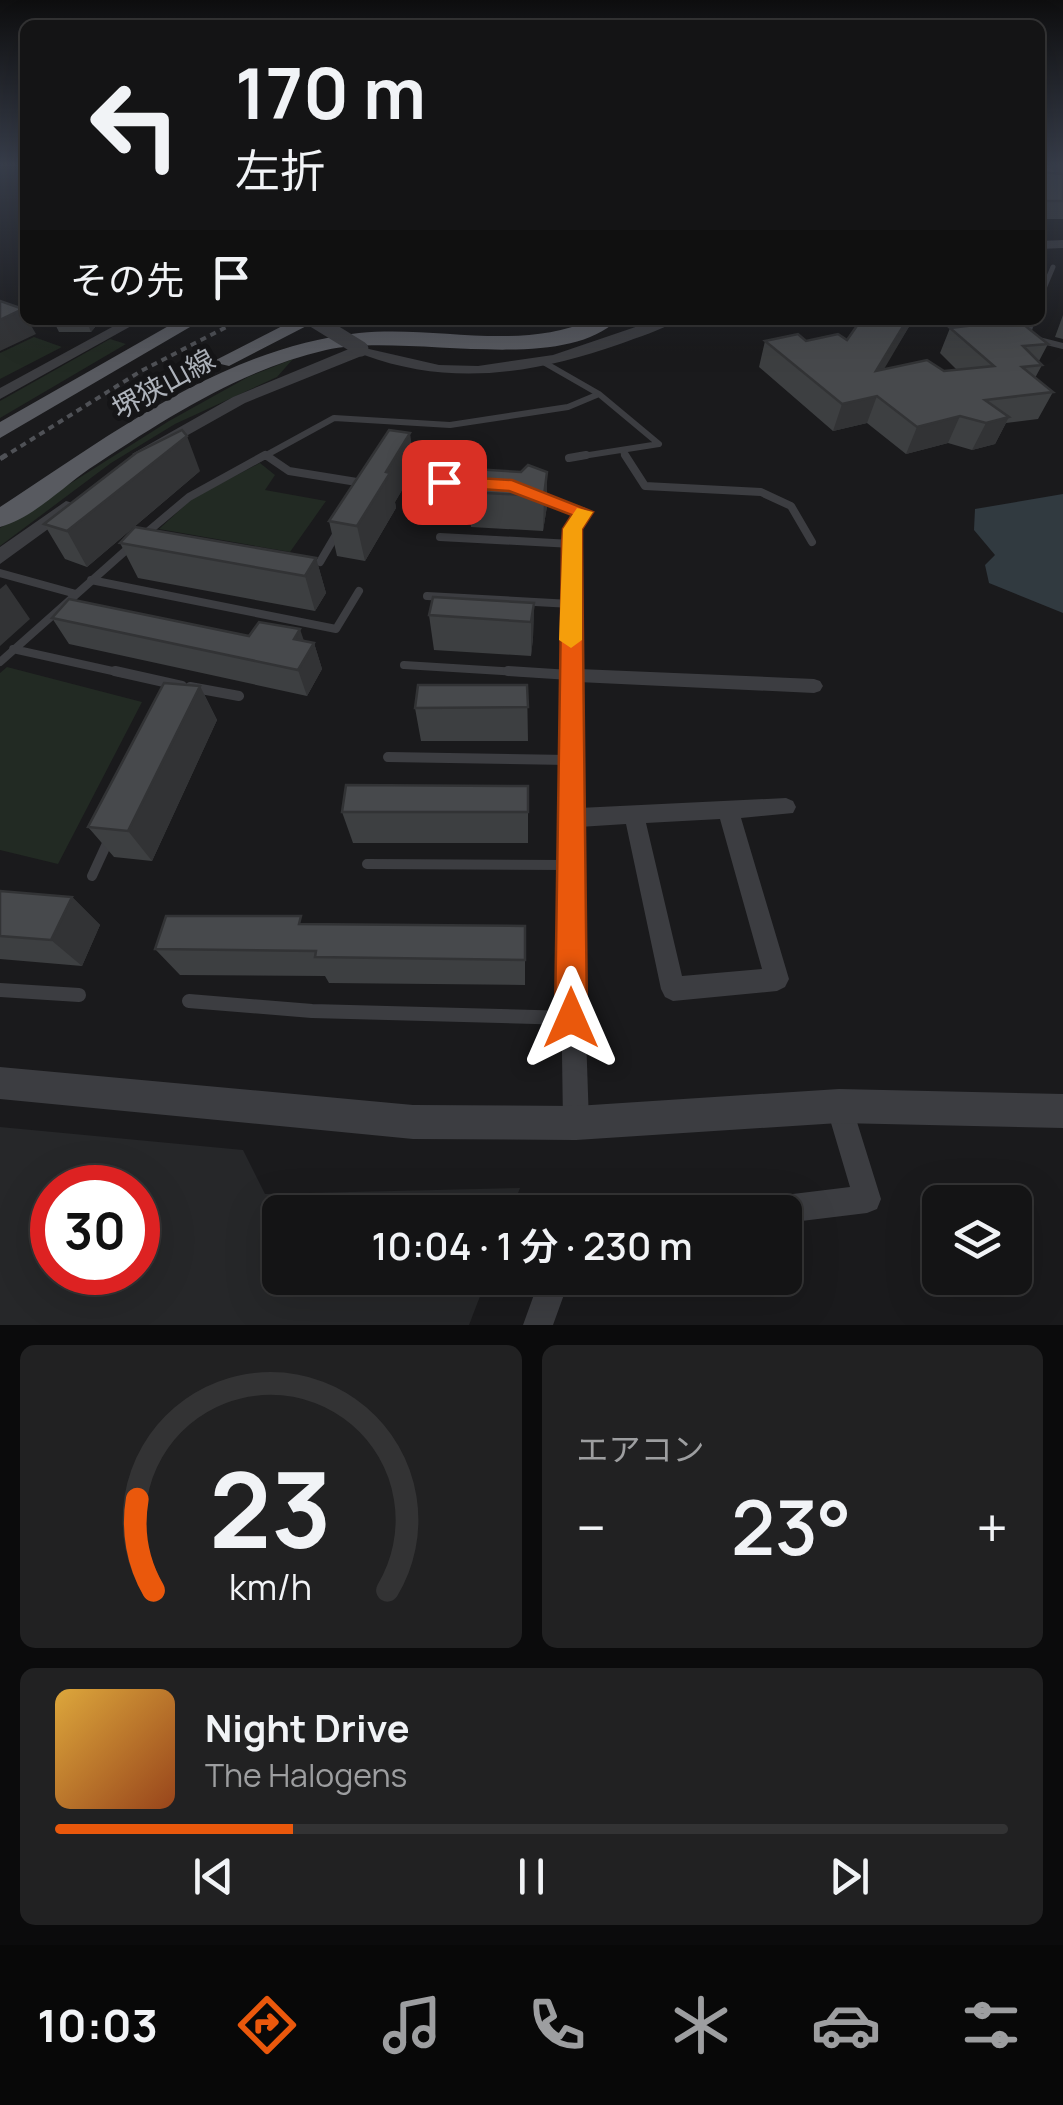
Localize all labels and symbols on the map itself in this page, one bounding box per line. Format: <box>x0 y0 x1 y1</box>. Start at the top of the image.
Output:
street label: 堺狭山線 <box>105 339 221 427</box>
pin <box>402 440 487 525</box>
position arrow <box>519 966 623 1070</box>
speed limit sign: 30 <box>30 1165 160 1295</box>

